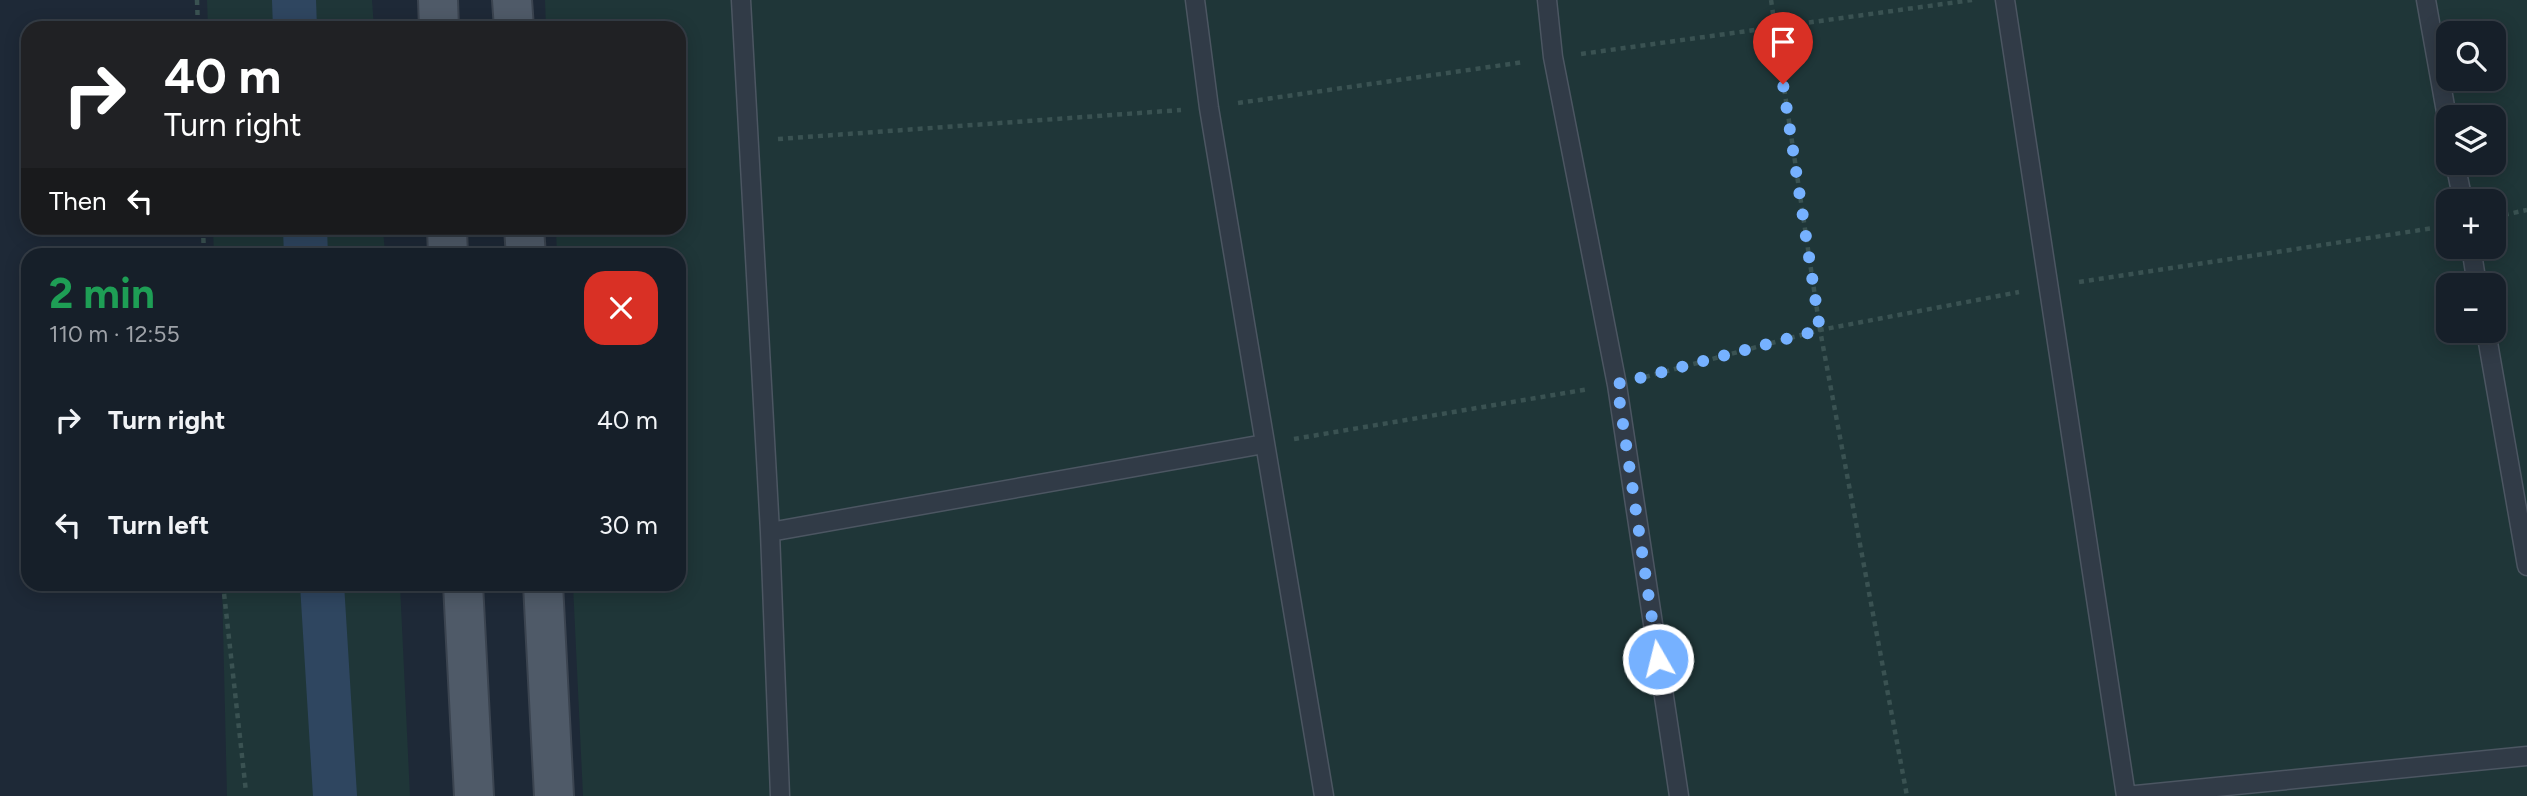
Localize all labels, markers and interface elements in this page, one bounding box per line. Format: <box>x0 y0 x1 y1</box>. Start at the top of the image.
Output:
pin <box>1753 12.0 1813 84</box>
map controls <box>2436 21 2506 343</box>
button: search <box>2436 21 2506 91</box>
icon: arrive <box>1764 23 1802 61</box>
text: 40 m <box>164 46 281 105</box>
icon: right <box>49 49 140 140</box>
button: layers <box>2436 105 2506 175</box>
text: Turn right <box>164 106 302 144</box>
icon: left <box>121 182 159 220</box>
text: Then <box>49 185 107 217</box>
button: + <box>2436 189 2506 259</box>
text: 2 min <box>49 268 155 319</box>
button: close <box>584 271 658 345</box>
button: − <box>2436 273 2506 343</box>
text: 110 m · 12:55 <box>49 320 180 348</box>
icon: right <box>49 401 87 439</box>
text: Turn right <box>108 404 225 436</box>
text: 40 m <box>597 404 658 436</box>
icon: left <box>49 506 87 544</box>
text: Turn left <box>108 509 209 541</box>
text: 30 m <box>599 509 658 541</box>
position arrow <box>1621 622 1695 696</box>

